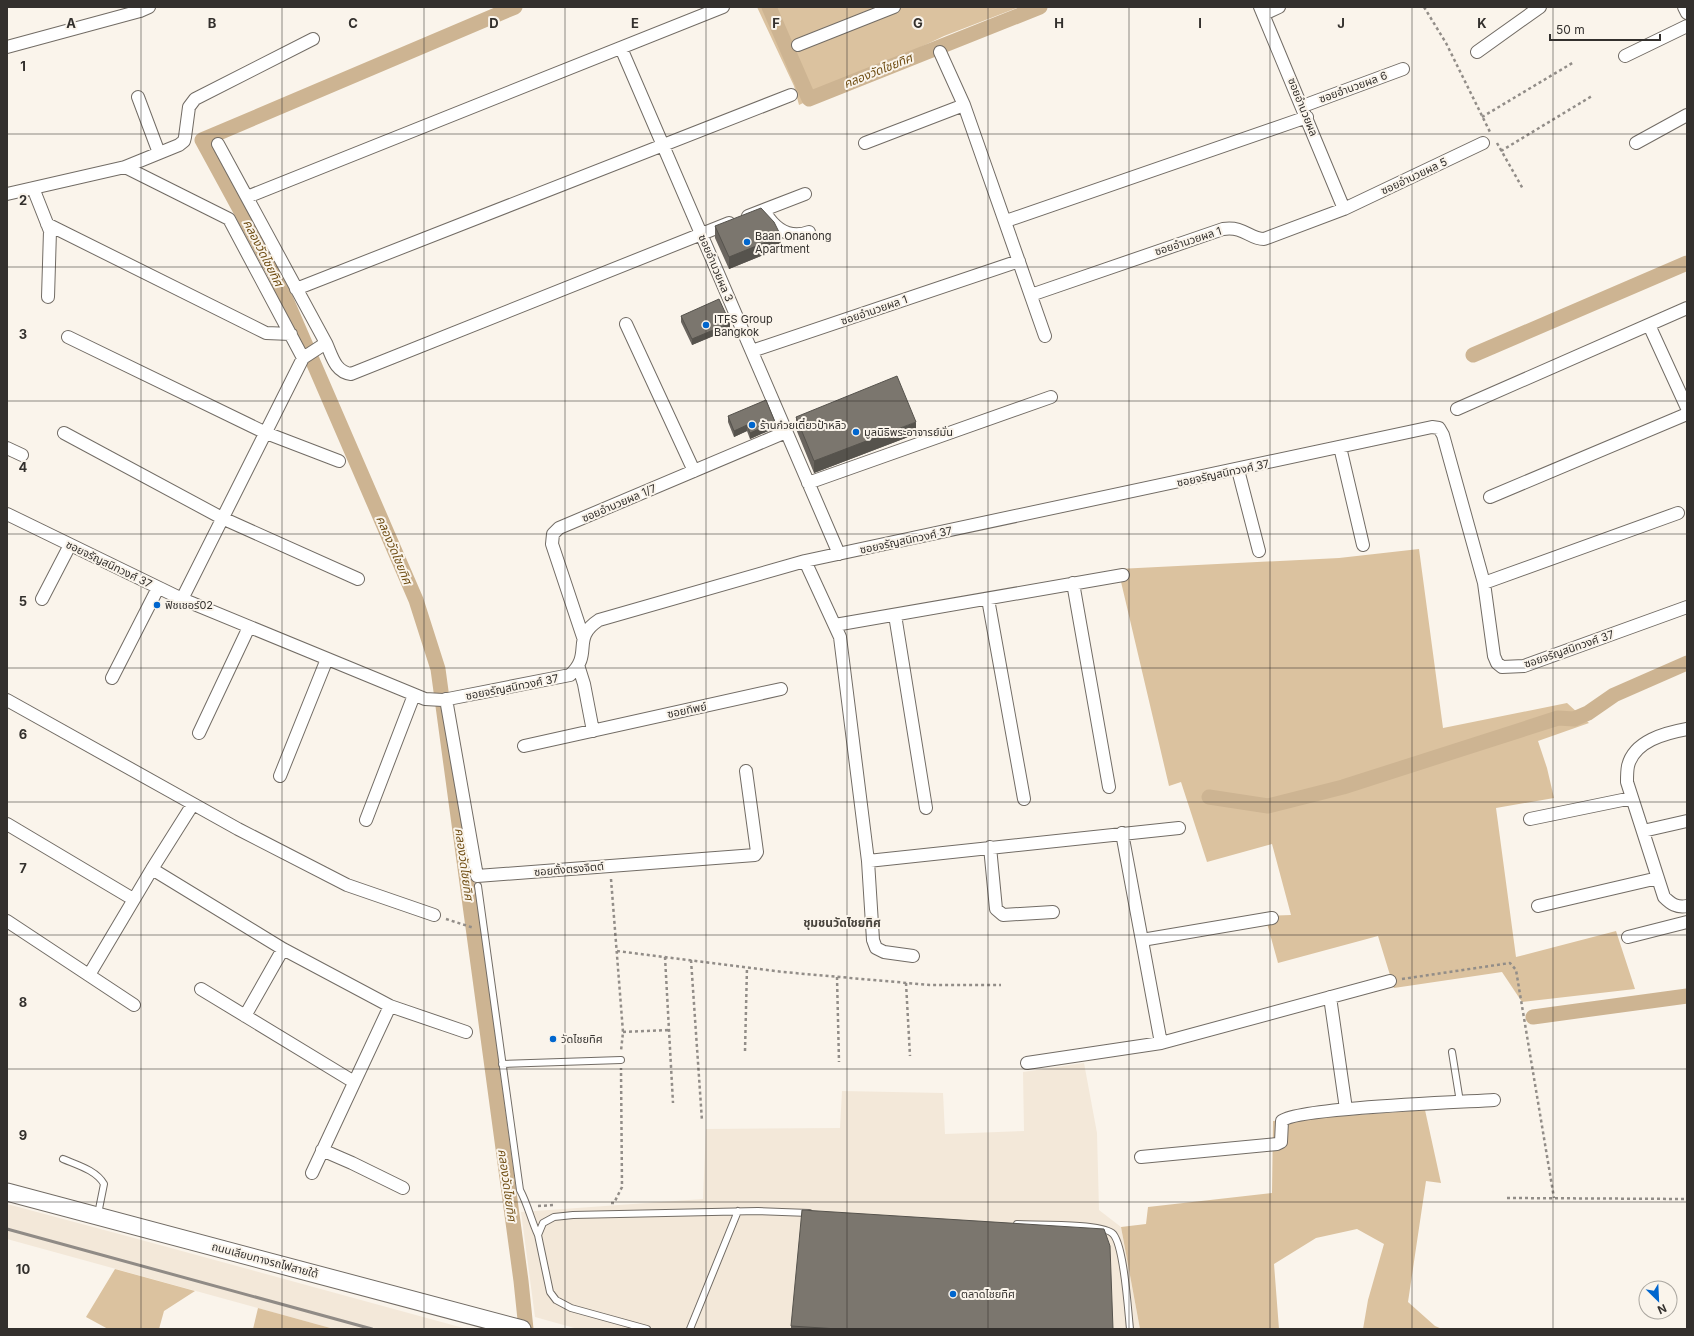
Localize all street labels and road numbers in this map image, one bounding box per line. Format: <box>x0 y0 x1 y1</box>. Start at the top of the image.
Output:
street label: ซอยอำนวยผล 6 <box>1317 68 1389 106</box>
street label: ซอยอำนวยผล <box>1285 76 1321 138</box>
street label: ซอยอำนวยผล 5 <box>1379 154 1450 197</box>
street label: ซอยอำนวยผล 1 <box>1153 224 1223 258</box>
street label: ซอยอำนวยผล 3 <box>696 232 737 304</box>
street label: ซอยอำนวยผล 1 <box>839 292 909 328</box>
street label: ซอยจรัญสนิทวงศ์ 37 <box>1175 456 1271 490</box>
street label: ซอยอำนวยผล 1/7 <box>580 481 658 525</box>
street label: ซอยจรัญสนิทวงศ์ 37 <box>858 523 954 557</box>
street label: ซอยจรัญสนิทวงศ์ 37 <box>64 537 154 591</box>
street label: ซอยจรัญสนิทวงศ์ 37 <box>1522 627 1616 671</box>
street label: ซอยจรัญสนิทวงศ์ 37 <box>464 671 560 703</box>
street label: ซอยทิพย์ <box>666 699 708 721</box>
street label: ซอยตั้งตรงจิตต์ <box>533 859 604 879</box>
street label: ถนนเลียบทางรถไฟสายใต้ <box>210 1239 320 1281</box>

